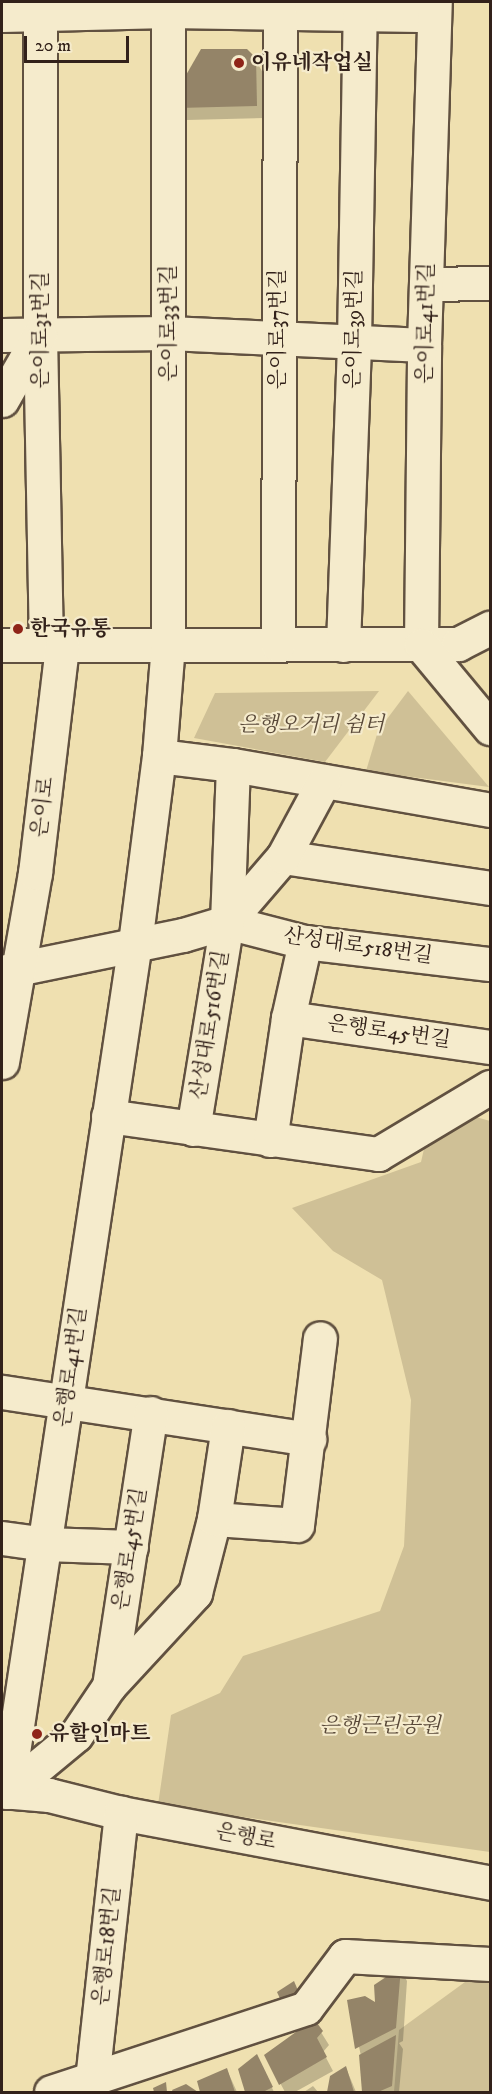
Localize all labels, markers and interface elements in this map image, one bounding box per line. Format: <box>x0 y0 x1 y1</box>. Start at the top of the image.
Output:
scale bar <box>27 24 132 62</box>
text: 20 m <box>35 35 71 57</box>
place label: 이유네작업실 <box>251 50 373 76</box>
marker: 이유네작업실 <box>232 56 246 70</box>
street label: 은이로41번길 <box>412 262 440 384</box>
street label: 은이로33번길 <box>156 264 182 382</box>
street label: 은이로37번길 <box>265 269 291 389</box>
street label: 은이로39번길 <box>340 269 368 389</box>
street label: 은이로31번길 <box>28 272 54 388</box>
place label: 한국유통 <box>30 616 111 642</box>
marker: 한국유통 <box>11 622 25 636</box>
park label: 은행오거리 쉼터 <box>238 712 384 738</box>
street label: 은이로 <box>27 775 59 839</box>
street label: 산성대로518번길 <box>282 923 434 969</box>
street label: 산성대로516번길 <box>186 949 234 1101</box>
street label: 은행로45번길 <box>326 1011 452 1053</box>
street label: 은행로41번길 <box>50 1305 92 1429</box>
street label: 은행로45번길 <box>108 1486 152 1612</box>
park label: 은행근린공원 <box>319 1713 441 1739</box>
place label: 유할인마트 <box>49 1721 150 1747</box>
marker: 유할인마트 <box>30 1727 44 1741</box>
street label: 은행로 <box>214 1819 278 1855</box>
street label: 은행로18번길 <box>88 1885 126 2007</box>

